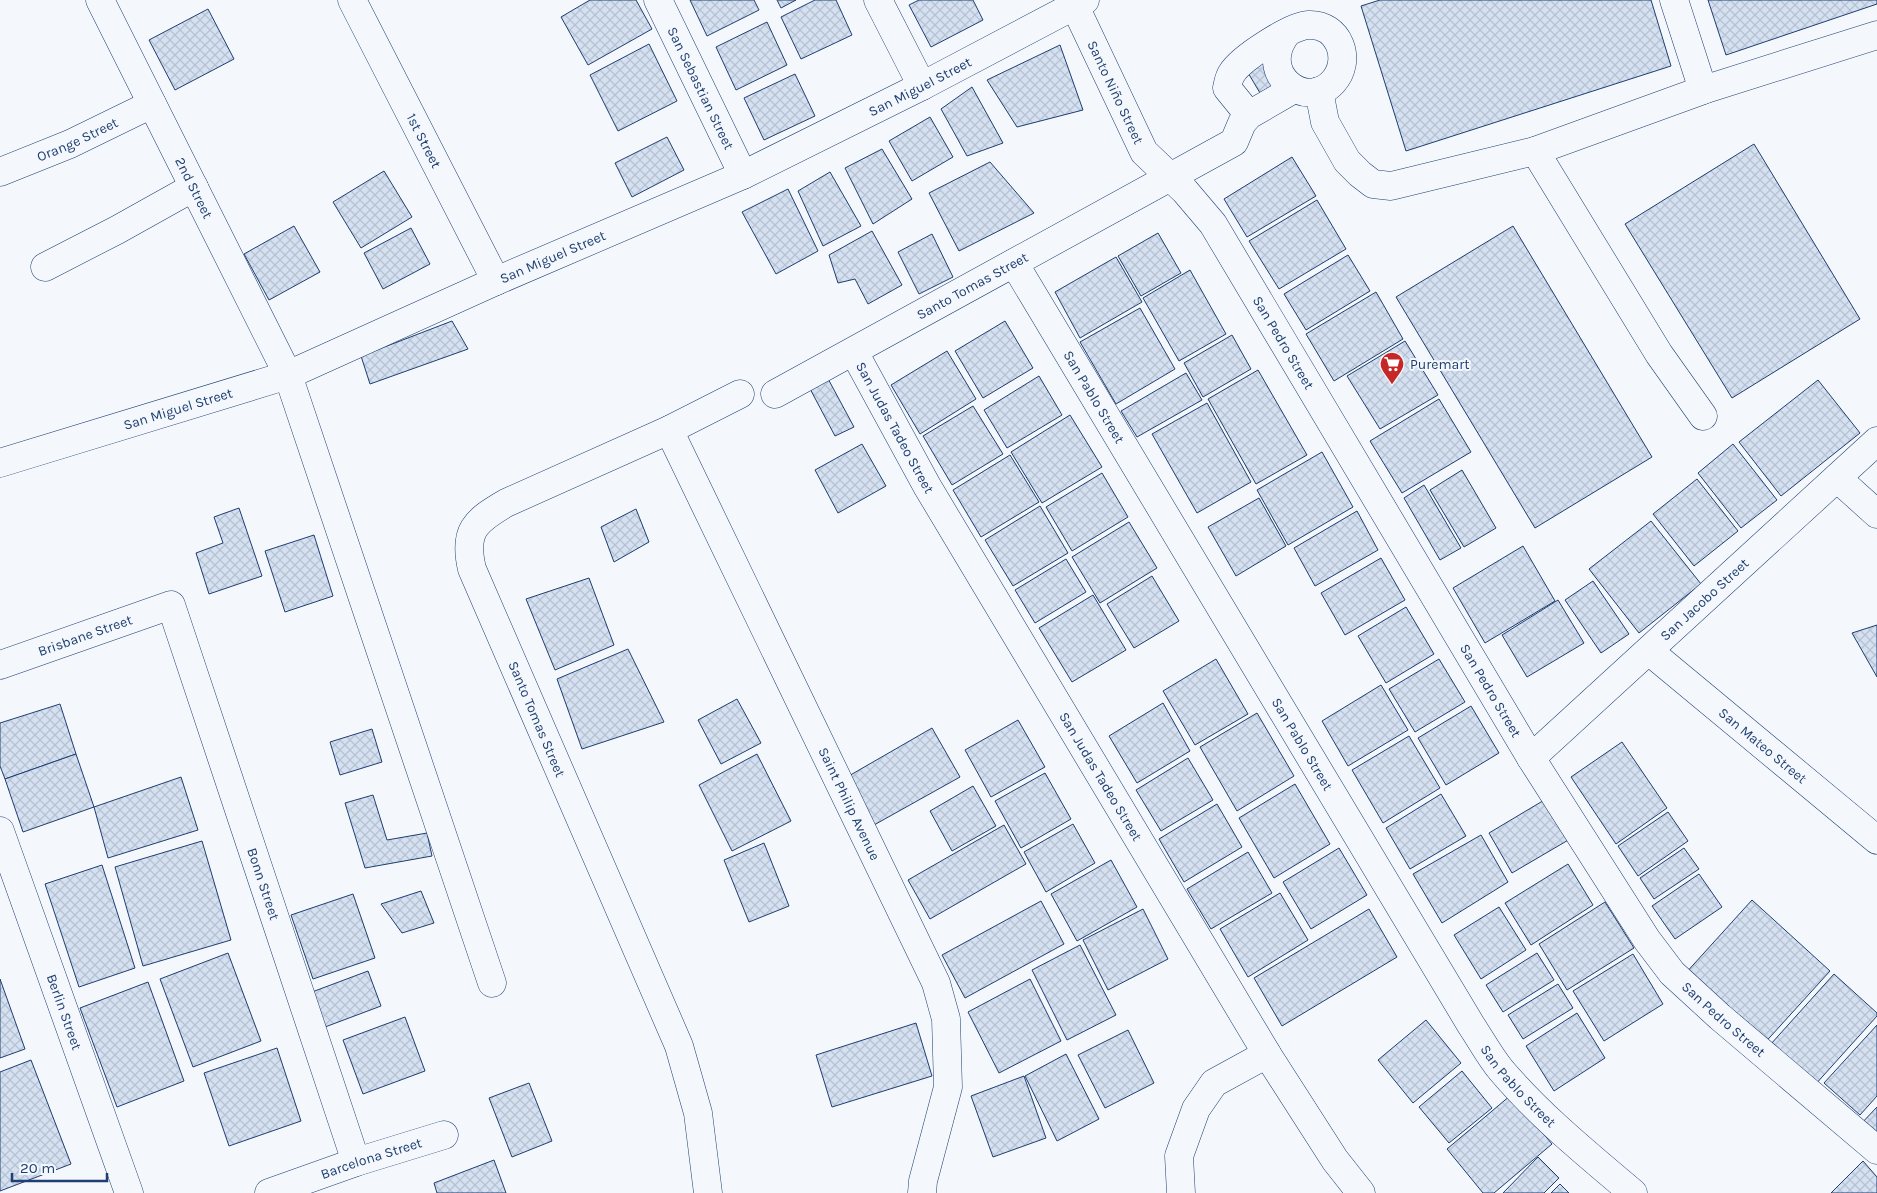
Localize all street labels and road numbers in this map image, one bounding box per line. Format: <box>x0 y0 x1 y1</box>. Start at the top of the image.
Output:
street label: San Sebastian Street <box>663 24 737 153</box>
street label: Santo Niño Street <box>1083 38 1147 147</box>
street label: San Miguel Street <box>866 53 974 120</box>
street label: 1st Street <box>403 111 445 171</box>
street label: Orange Street <box>35 114 121 165</box>
street label: 2nd Street <box>171 154 216 222</box>
street label: San Miguel Street <box>497 227 608 287</box>
street label: Santo Tomas Street <box>914 249 1031 324</box>
street label: San Pedro Street <box>1249 293 1318 393</box>
street label: San Pablo Street <box>1059 348 1128 446</box>
street label: San Judas Tadeo Street <box>852 359 937 497</box>
street label: San Miguel Street <box>121 384 235 434</box>
street label: San Jacobo Street <box>1657 555 1752 644</box>
street label: Brisbane Street <box>36 611 135 660</box>
street label: San Pedro Street <box>1456 641 1525 741</box>
street label: Santo Tomas Street <box>504 659 569 780</box>
street label: San Pablo Street <box>1268 695 1336 794</box>
street label: San Mateo Street <box>1715 704 1810 787</box>
street label: San Judas Tadeo Street <box>1055 709 1145 844</box>
street label: Saint Philip Avenue <box>814 745 884 863</box>
street label: Bonn Street <box>243 846 283 922</box>
street label: Berlin Street <box>43 972 85 1052</box>
street label: San Pedro Street <box>1678 978 1769 1061</box>
street label: San Pablo Street <box>1477 1042 1559 1131</box>
street label: Barcelona Street <box>318 1134 424 1183</box>

